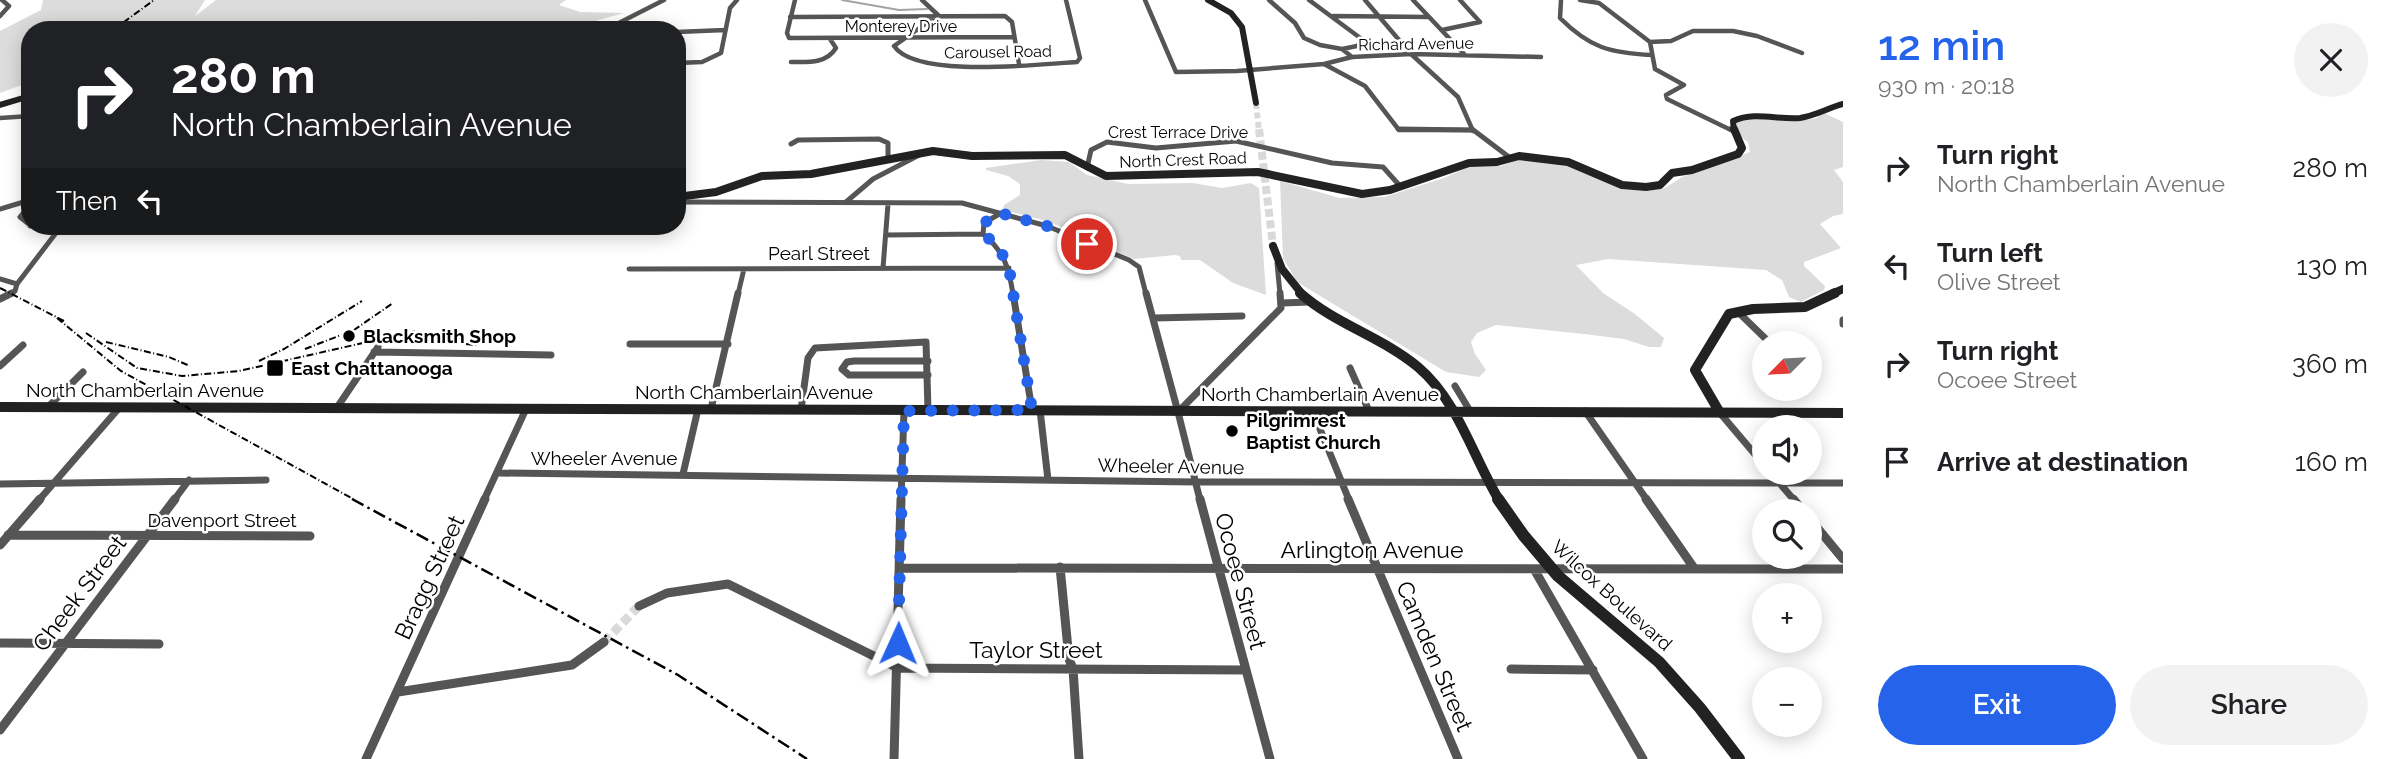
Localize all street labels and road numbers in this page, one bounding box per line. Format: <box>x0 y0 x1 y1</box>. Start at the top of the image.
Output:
street label: Monterey Drive <box>845 17 957 36</box>
street label: Richard Avenue <box>1358 33 1474 55</box>
street label: Carousel Road <box>944 42 1052 62</box>
street label: Crest Terrace Drive <box>1108 123 1248 142</box>
street label: North Crest Road <box>1119 148 1247 172</box>
street label: Pearl Street <box>768 242 871 264</box>
street label: North Chamberlain Avenue <box>26 379 264 401</box>
street label: North Chamberlain Avenue <box>635 381 873 403</box>
street label: North Chamberlain Avenue <box>1201 383 1439 405</box>
street label: Wheeler Avenue <box>531 447 677 469</box>
street label: Wheeler Avenue <box>1097 454 1245 478</box>
street label: Davenport Street <box>147 509 297 531</box>
street label: Bragg Street <box>388 510 470 643</box>
street label: Ocoee Street <box>1210 510 1272 652</box>
street label: Cheek Street <box>27 530 131 656</box>
street label: Wilcox Boulevard <box>1547 535 1677 655</box>
street label: Arlington Avenue <box>1281 536 1463 563</box>
street label: Camden Street <box>1391 577 1479 735</box>
street label: Taylor Street <box>969 636 1103 663</box>

